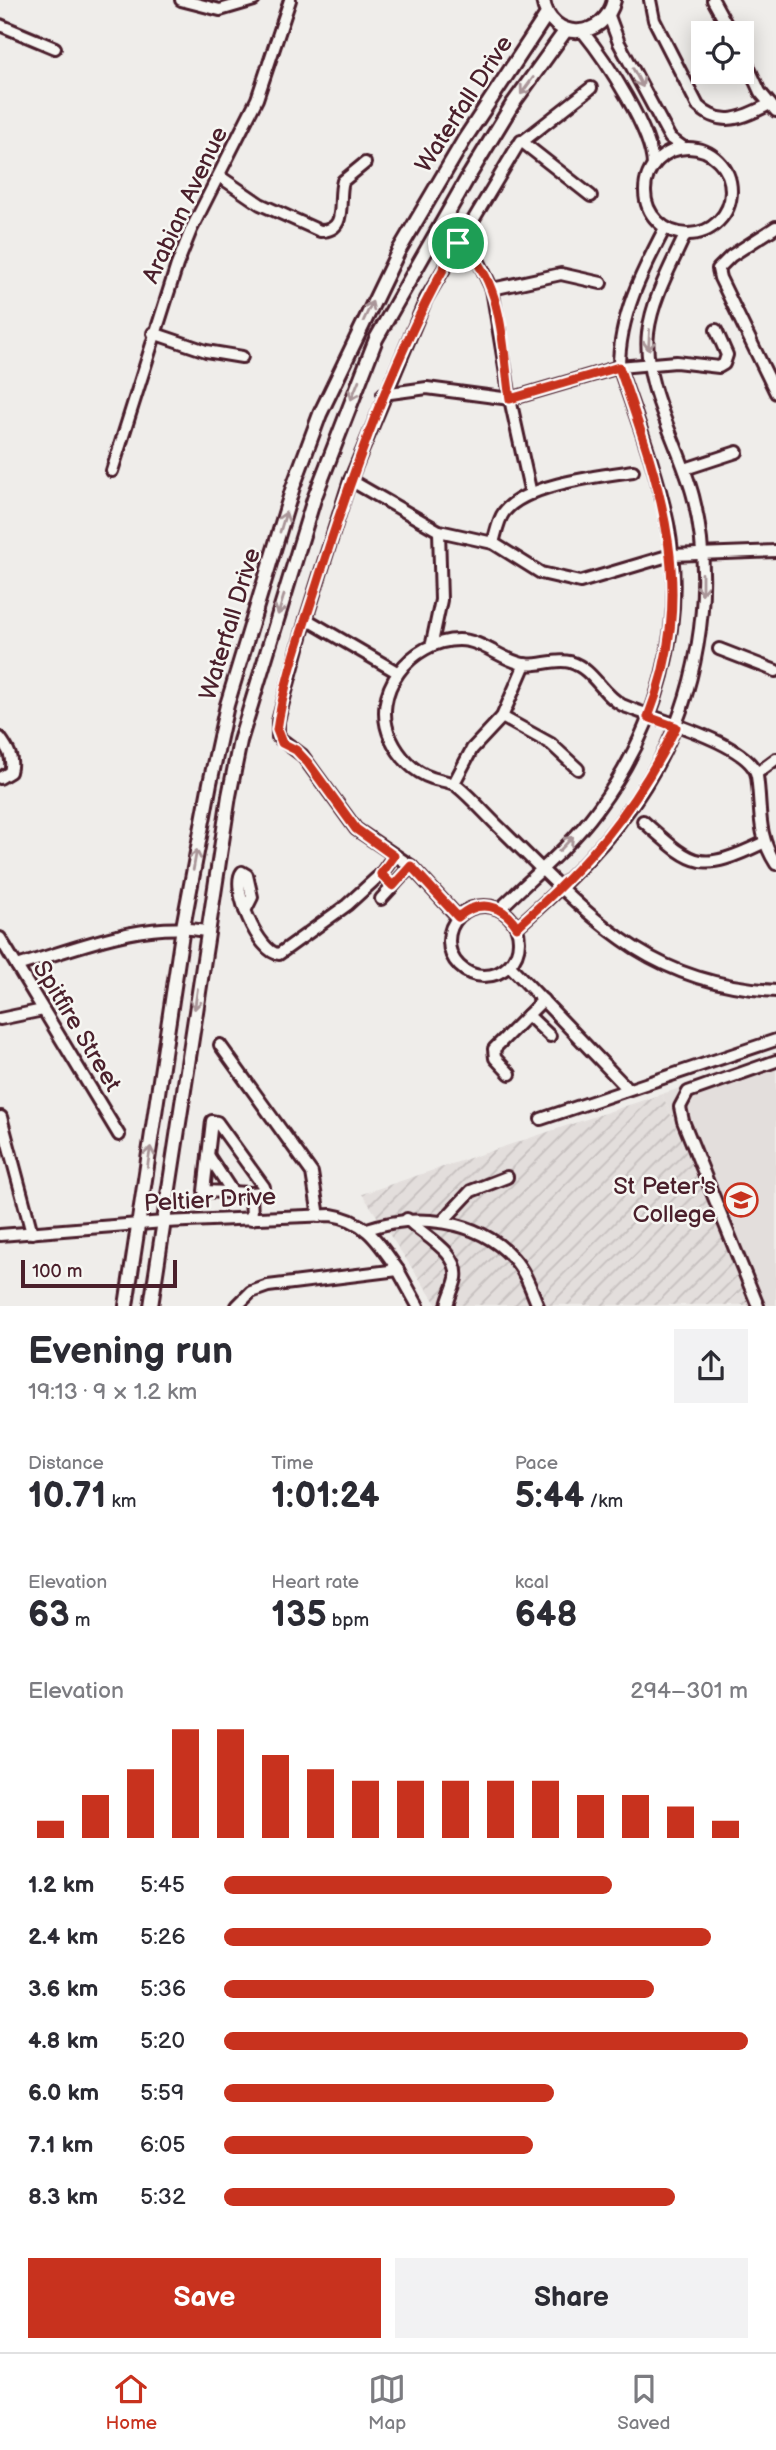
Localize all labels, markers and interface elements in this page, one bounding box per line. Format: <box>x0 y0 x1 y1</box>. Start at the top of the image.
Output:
map controls <box>691 21 754 84</box>
button: locate <box>691 21 754 84</box>
street label: Waterfall Drive <box>409 30 519 178</box>
one-way arrow <box>631 67 645 88</box>
one-way arrow <box>519 76 534 94</box>
street label: Arabian Avenue <box>136 122 234 288</box>
pin <box>428 213 488 273</box>
icon: arrive <box>439 224 477 262</box>
one-way arrow <box>362 301 376 322</box>
one-way arrow <box>642 328 655 350</box>
one-way arrow <box>347 378 360 400</box>
one-way arrow <box>277 511 290 533</box>
street label: Waterfall Drive <box>193 545 267 703</box>
one-way arrow <box>695 572 709 595</box>
one-way arrow <box>274 594 287 616</box>
one-way arrow <box>557 835 574 852</box>
one-way arrow <box>189 849 203 872</box>
street label: Spitfire Street <box>27 955 128 1097</box>
one-way arrow <box>189 987 202 1010</box>
one-way arrow <box>143 1147 156 1169</box>
place label: St Peter's College <box>613 1172 716 1229</box>
school or university icon: St Peter's College <box>722 1181 760 1219</box>
street label: Peltier Drive <box>143 1182 277 1218</box>
scale bar <box>21 1256 177 1288</box>
text: 100 m <box>32 1260 83 1283</box>
text: Evening run <box>28 1329 233 1374</box>
button: share <box>674 1329 748 1403</box>
text: 19:13 · 9 × 1.2 km <box>28 1378 197 1406</box>
text: Distance <box>28 1452 104 1475</box>
text: Time <box>271 1452 313 1475</box>
text: Pace <box>515 1452 558 1475</box>
text: 10.71 <box>28 1475 106 1518</box>
text: 1:01:24 <box>271 1475 380 1518</box>
text: 5:44 <box>515 1475 584 1518</box>
text: km <box>106 1490 136 1513</box>
text: /km <box>584 1490 623 1513</box>
text: Elevation <box>28 1571 107 1594</box>
text: Heart rate <box>271 1571 359 1594</box>
text: kcal <box>515 1571 549 1594</box>
text: 63 <box>28 1594 70 1637</box>
text: 135 <box>271 1594 327 1637</box>
text: 648 <box>515 1594 578 1637</box>
text: m <box>70 1609 91 1632</box>
text: bpm <box>327 1609 369 1632</box>
text: Elevation <box>28 1677 124 1705</box>
text: 294–301 m <box>630 1677 748 1705</box>
text: 1.2 km <box>28 1871 94 1899</box>
text: 5:45 <box>140 1871 185 1899</box>
text: 2.4 km <box>28 1923 98 1951</box>
text: 5:26 <box>140 1923 185 1951</box>
text: 3.6 km <box>28 1975 98 2003</box>
text: 5:36 <box>140 1975 186 2003</box>
text: 4.8 km <box>28 2027 98 2055</box>
text: 5:20 <box>140 2027 185 2055</box>
text: 6.0 km <box>28 2079 99 2107</box>
text: 5:59 <box>140 2079 184 2107</box>
text: 7.1 km <box>28 2131 93 2159</box>
text: 6:05 <box>140 2131 185 2159</box>
text: 8.3 km <box>28 2183 98 2211</box>
text: 5:32 <box>140 2183 186 2211</box>
button: Save <box>28 2258 381 2338</box>
button: Share <box>395 2258 748 2338</box>
tab: Home <box>105 2370 157 2435</box>
tab: Map <box>368 2370 406 2435</box>
tab: Saved <box>617 2370 671 2435</box>

